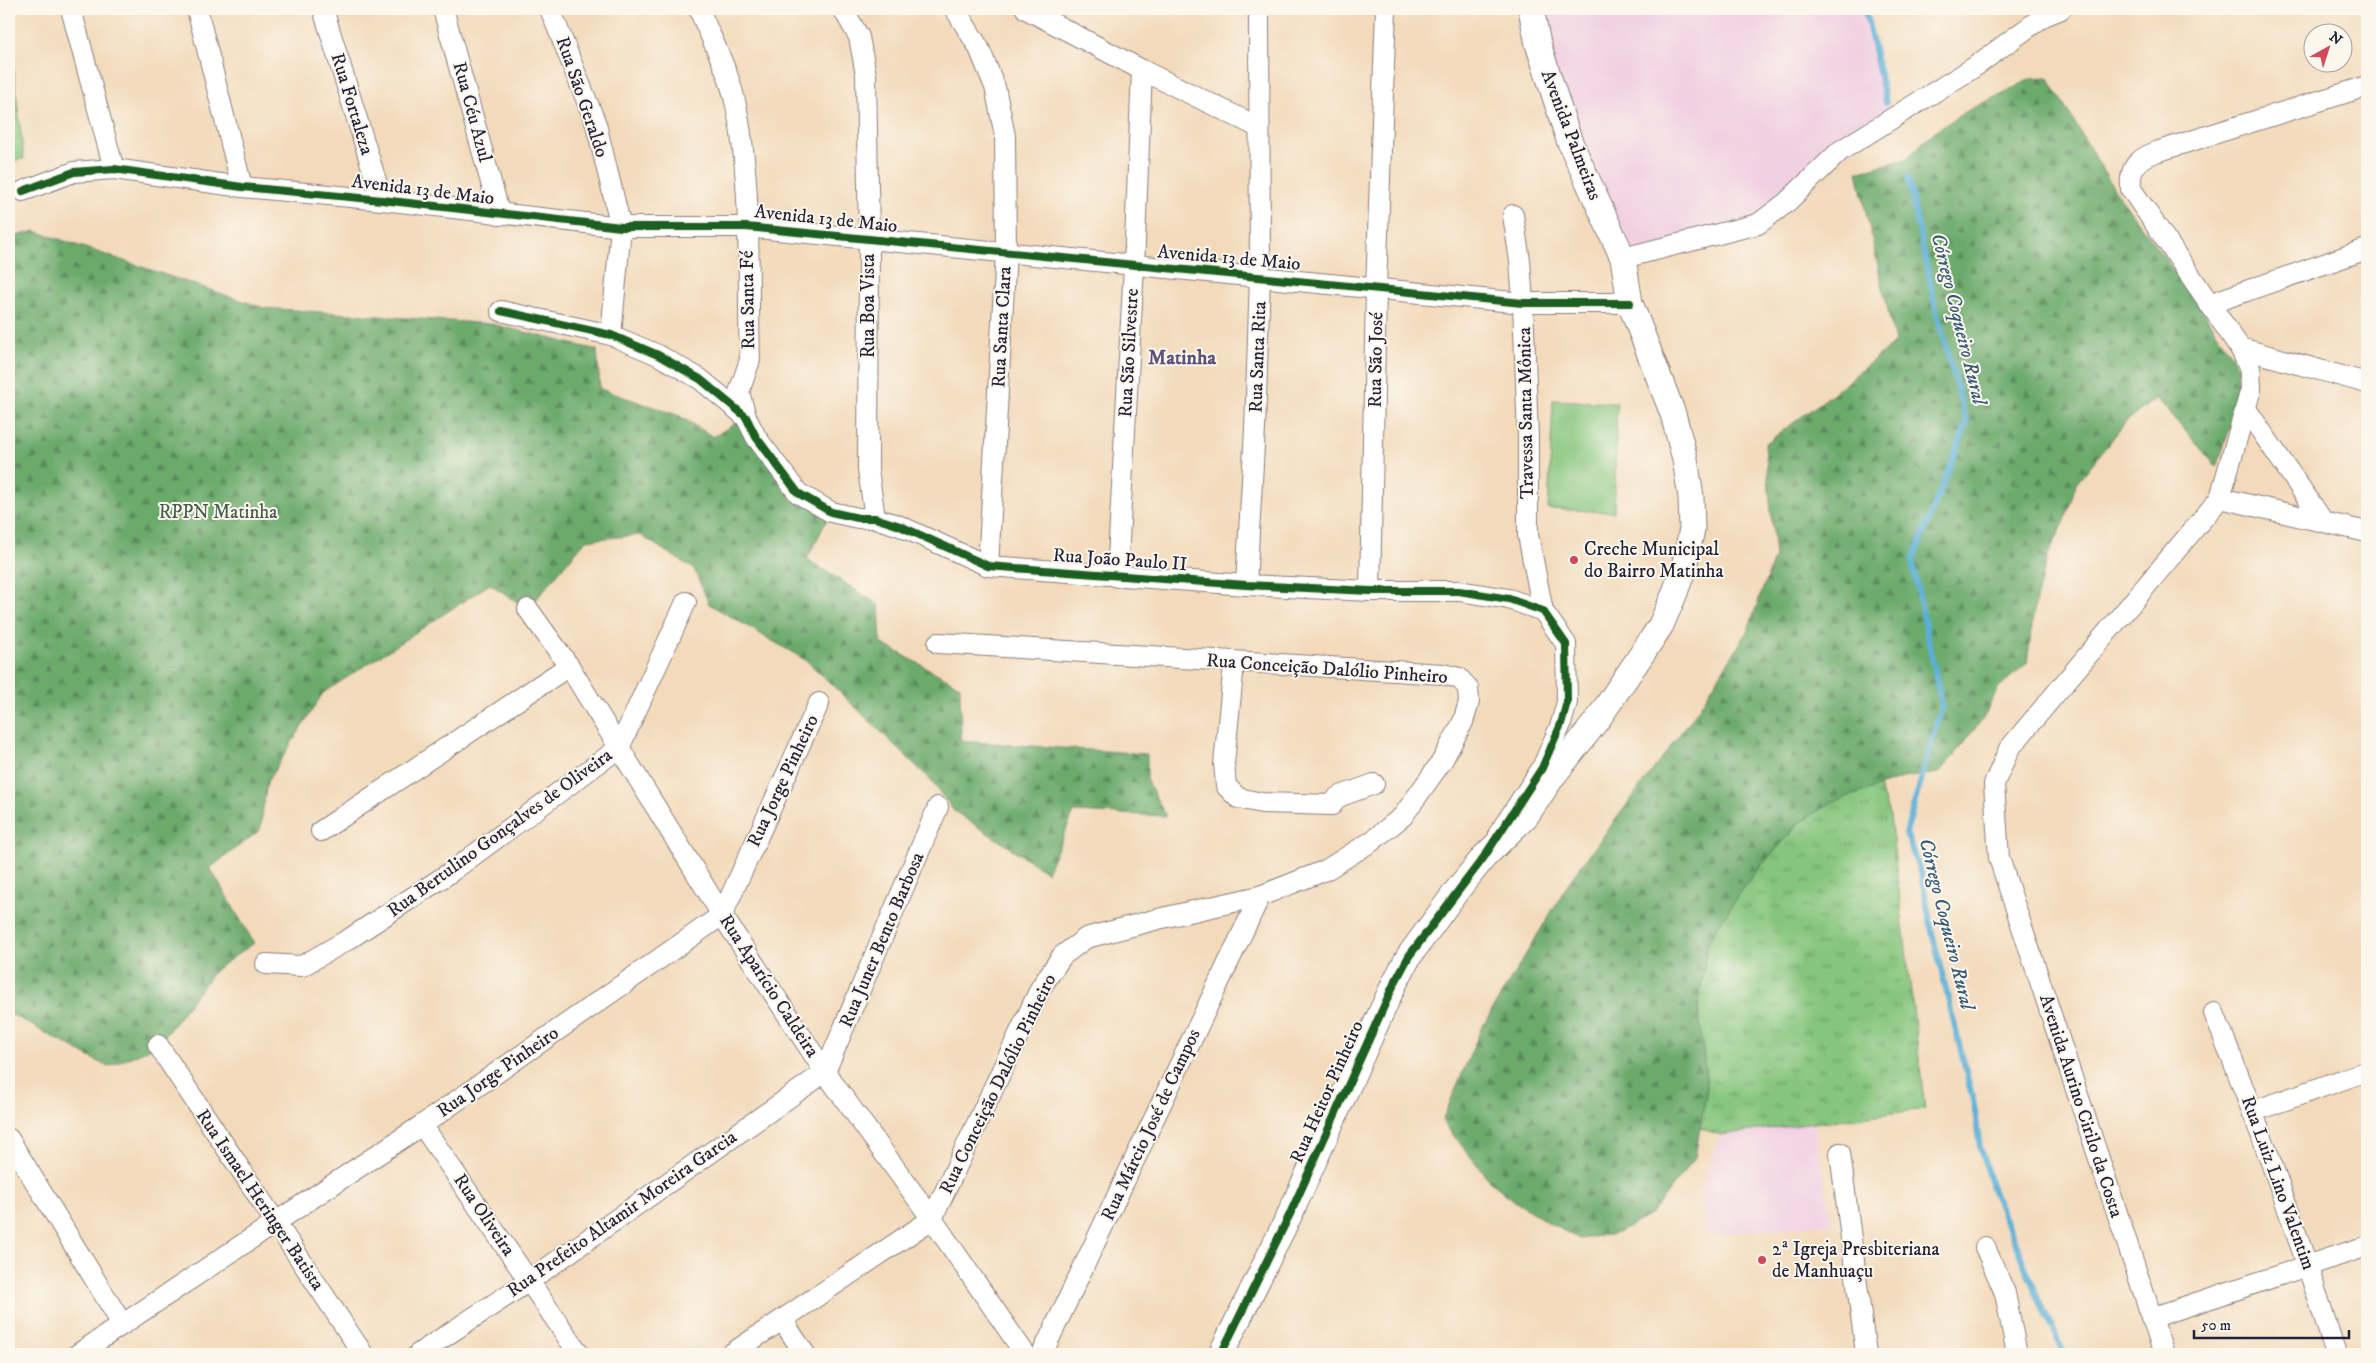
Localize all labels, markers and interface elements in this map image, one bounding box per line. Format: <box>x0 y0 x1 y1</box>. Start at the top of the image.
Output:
north arrow <box>2304 22 2354 72</box>
text: N <box>2325 28 2346 50</box>
street label: Rua São Geraldo <box>551 34 613 160</box>
street label: Rua Fortaleza <box>326 50 378 158</box>
street label: Rua Céu Azul <box>448 59 497 165</box>
street label: Avenida Palmeiras <box>1536 67 1606 203</box>
street label: Avenida 13 de Maio <box>350 170 496 210</box>
street label: Avenida 13 de Maio <box>753 200 899 238</box>
water label: Córrego Coqueiro Rural <box>1925 231 1992 409</box>
street label: Avenida 13 de Maio <box>1157 240 1301 276</box>
street label: Rua Santa Fé <box>736 250 760 350</box>
street label: Rua Boa Vista <box>857 254 880 358</box>
street label: Rua Santa Clara <box>987 266 1017 388</box>
street label: Rua São Silvestre <box>1114 288 1144 418</box>
street label: Rua Santa Rita <box>1245 301 1271 413</box>
street label: Rua São José <box>1364 312 1388 408</box>
street label: Travessa Santa Mônica <box>1513 327 1539 499</box>
district label: Matinha <box>1148 346 1216 371</box>
park label: RPPN Matinha <box>159 501 277 524</box>
place label: Creche Municipal do Bairro Matinha <box>1584 538 1724 583</box>
street label: Rua João Paulo II <box>1052 544 1188 576</box>
marker: Creche Municipal do Bairro Matinha <box>1568 554 1580 566</box>
street label: Rua Conceição Dalólio Pinheiro <box>1205 649 1449 689</box>
street label: Rua Jorge Pinheiro <box>742 711 824 851</box>
street label: Rua Bertulino Gonçalves de Oliveira <box>383 744 617 922</box>
water label: Córrego Coqueiro Rural <box>1913 836 1980 1014</box>
street label: Rua Juner Bento Barbosa <box>835 849 929 1031</box>
street label: Rua Aparício Caldeira <box>714 910 824 1062</box>
street label: Rua Conceição Dalólio Pinheiro <box>935 970 1061 1198</box>
street label: Avenida Aurino Cirilo da Costa <box>2034 992 2128 1220</box>
street label: Rua Heitor Pinheiro <box>1285 1017 1369 1167</box>
street label: Rua Jorge Pinheiro <box>433 1021 563 1123</box>
street label: Rua Márcio José de Campos <box>1096 1025 1206 1225</box>
street label: Rua Luiz Lino Valentim <box>2236 1093 2320 1273</box>
street label: Rua Ismael Heringer Batista <box>191 1105 329 1295</box>
street label: Rua Prefeito Altamir Moreira Garcia <box>503 1126 741 1302</box>
street label: Rua Oliveira <box>448 1170 520 1260</box>
place label: 2ª Igreja Presbiteriana de Manhuaçu <box>1772 1238 1940 1283</box>
marker: 2ª Igreja Presbiteriana de Manhuaçu <box>1756 1254 1768 1266</box>
scale bar <box>2194 1308 2348 1340</box>
text: 50 m <box>2201 1316 2231 1335</box>

